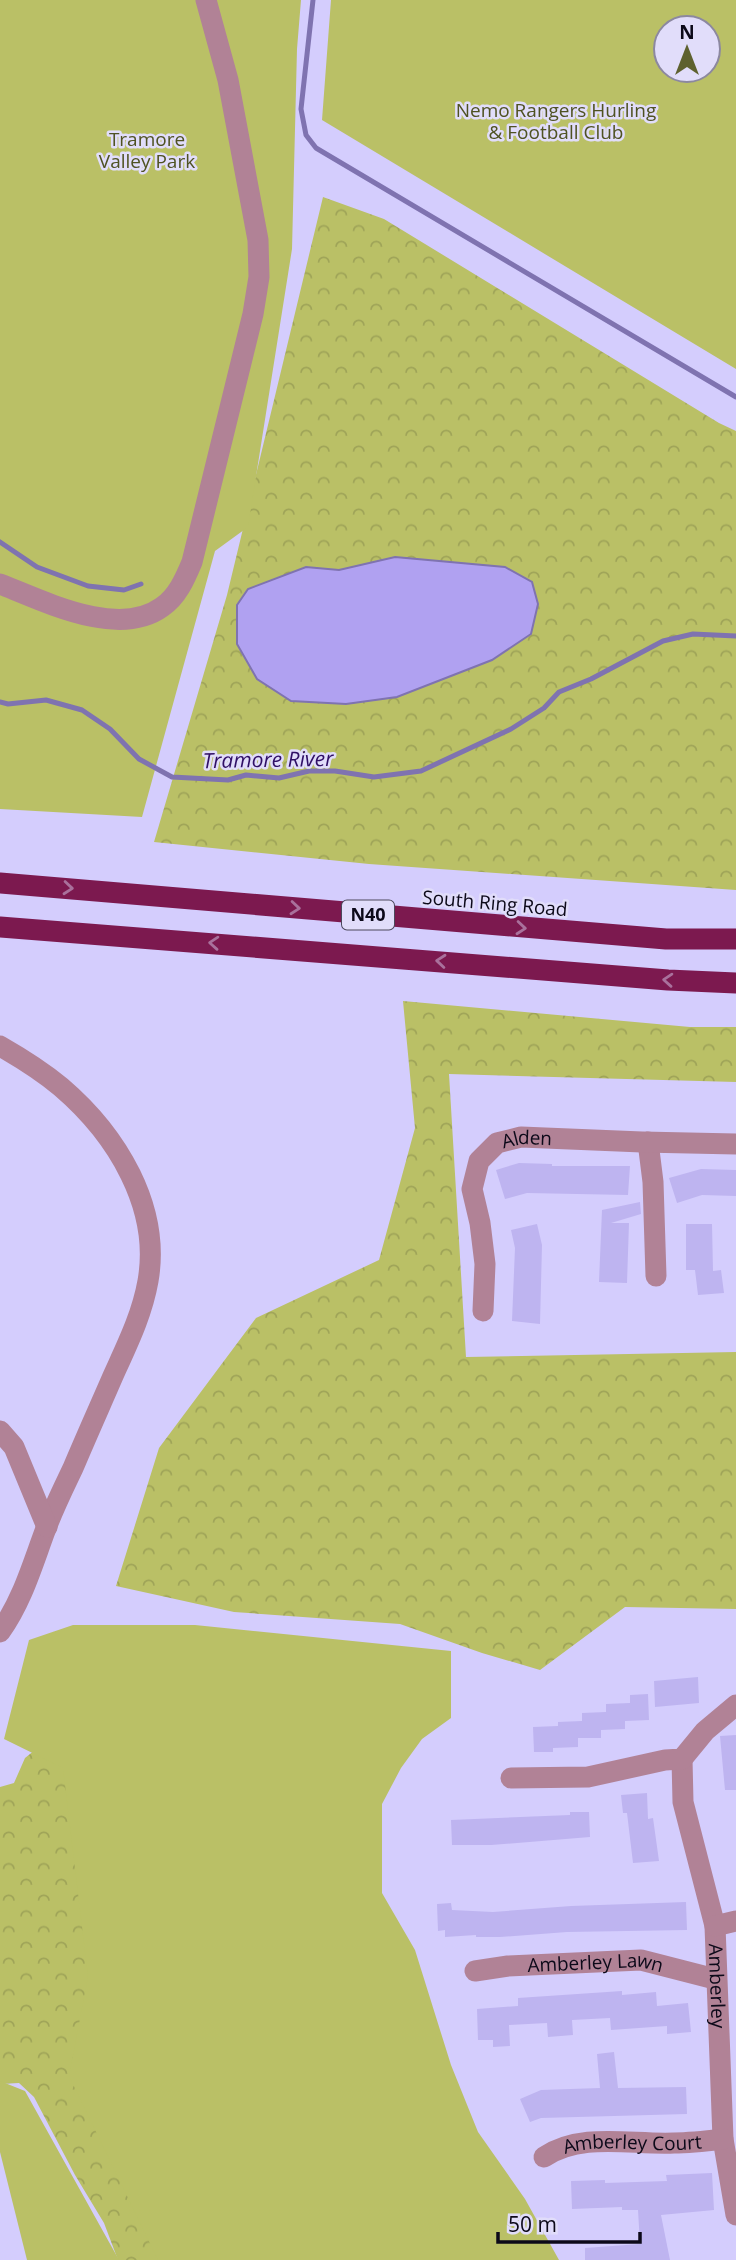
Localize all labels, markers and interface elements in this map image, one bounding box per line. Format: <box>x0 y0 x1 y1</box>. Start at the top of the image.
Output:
north arrow <box>652 14 722 84</box>
text: N <box>679 19 695 45</box>
park label: Nemo Rangers Hurling & Football Club <box>456 97 656 145</box>
park label: Tramore Valley Park <box>99 126 195 174</box>
water label: Tramore River <box>202 744 334 774</box>
one-way arrow <box>62 881 74 896</box>
street label: South Ring Road <box>421 884 569 922</box>
road number: N40 <box>342 900 394 930</box>
one-way arrow <box>289 901 300 916</box>
one-way arrow <box>516 920 527 935</box>
one-way arrow <box>209 936 220 951</box>
one-way arrow <box>435 954 446 969</box>
one-way arrow <box>662 973 673 988</box>
street label: Alden <box>499 1124 553 1154</box>
street label: Amberley <box>703 1943 732 2029</box>
street label: Amberley Lawn <box>527 1946 666 1978</box>
street label: Amberley Court <box>560 2128 703 2160</box>
scale bar <box>498 2200 640 2244</box>
text: 50 m <box>508 2210 557 2238</box>

